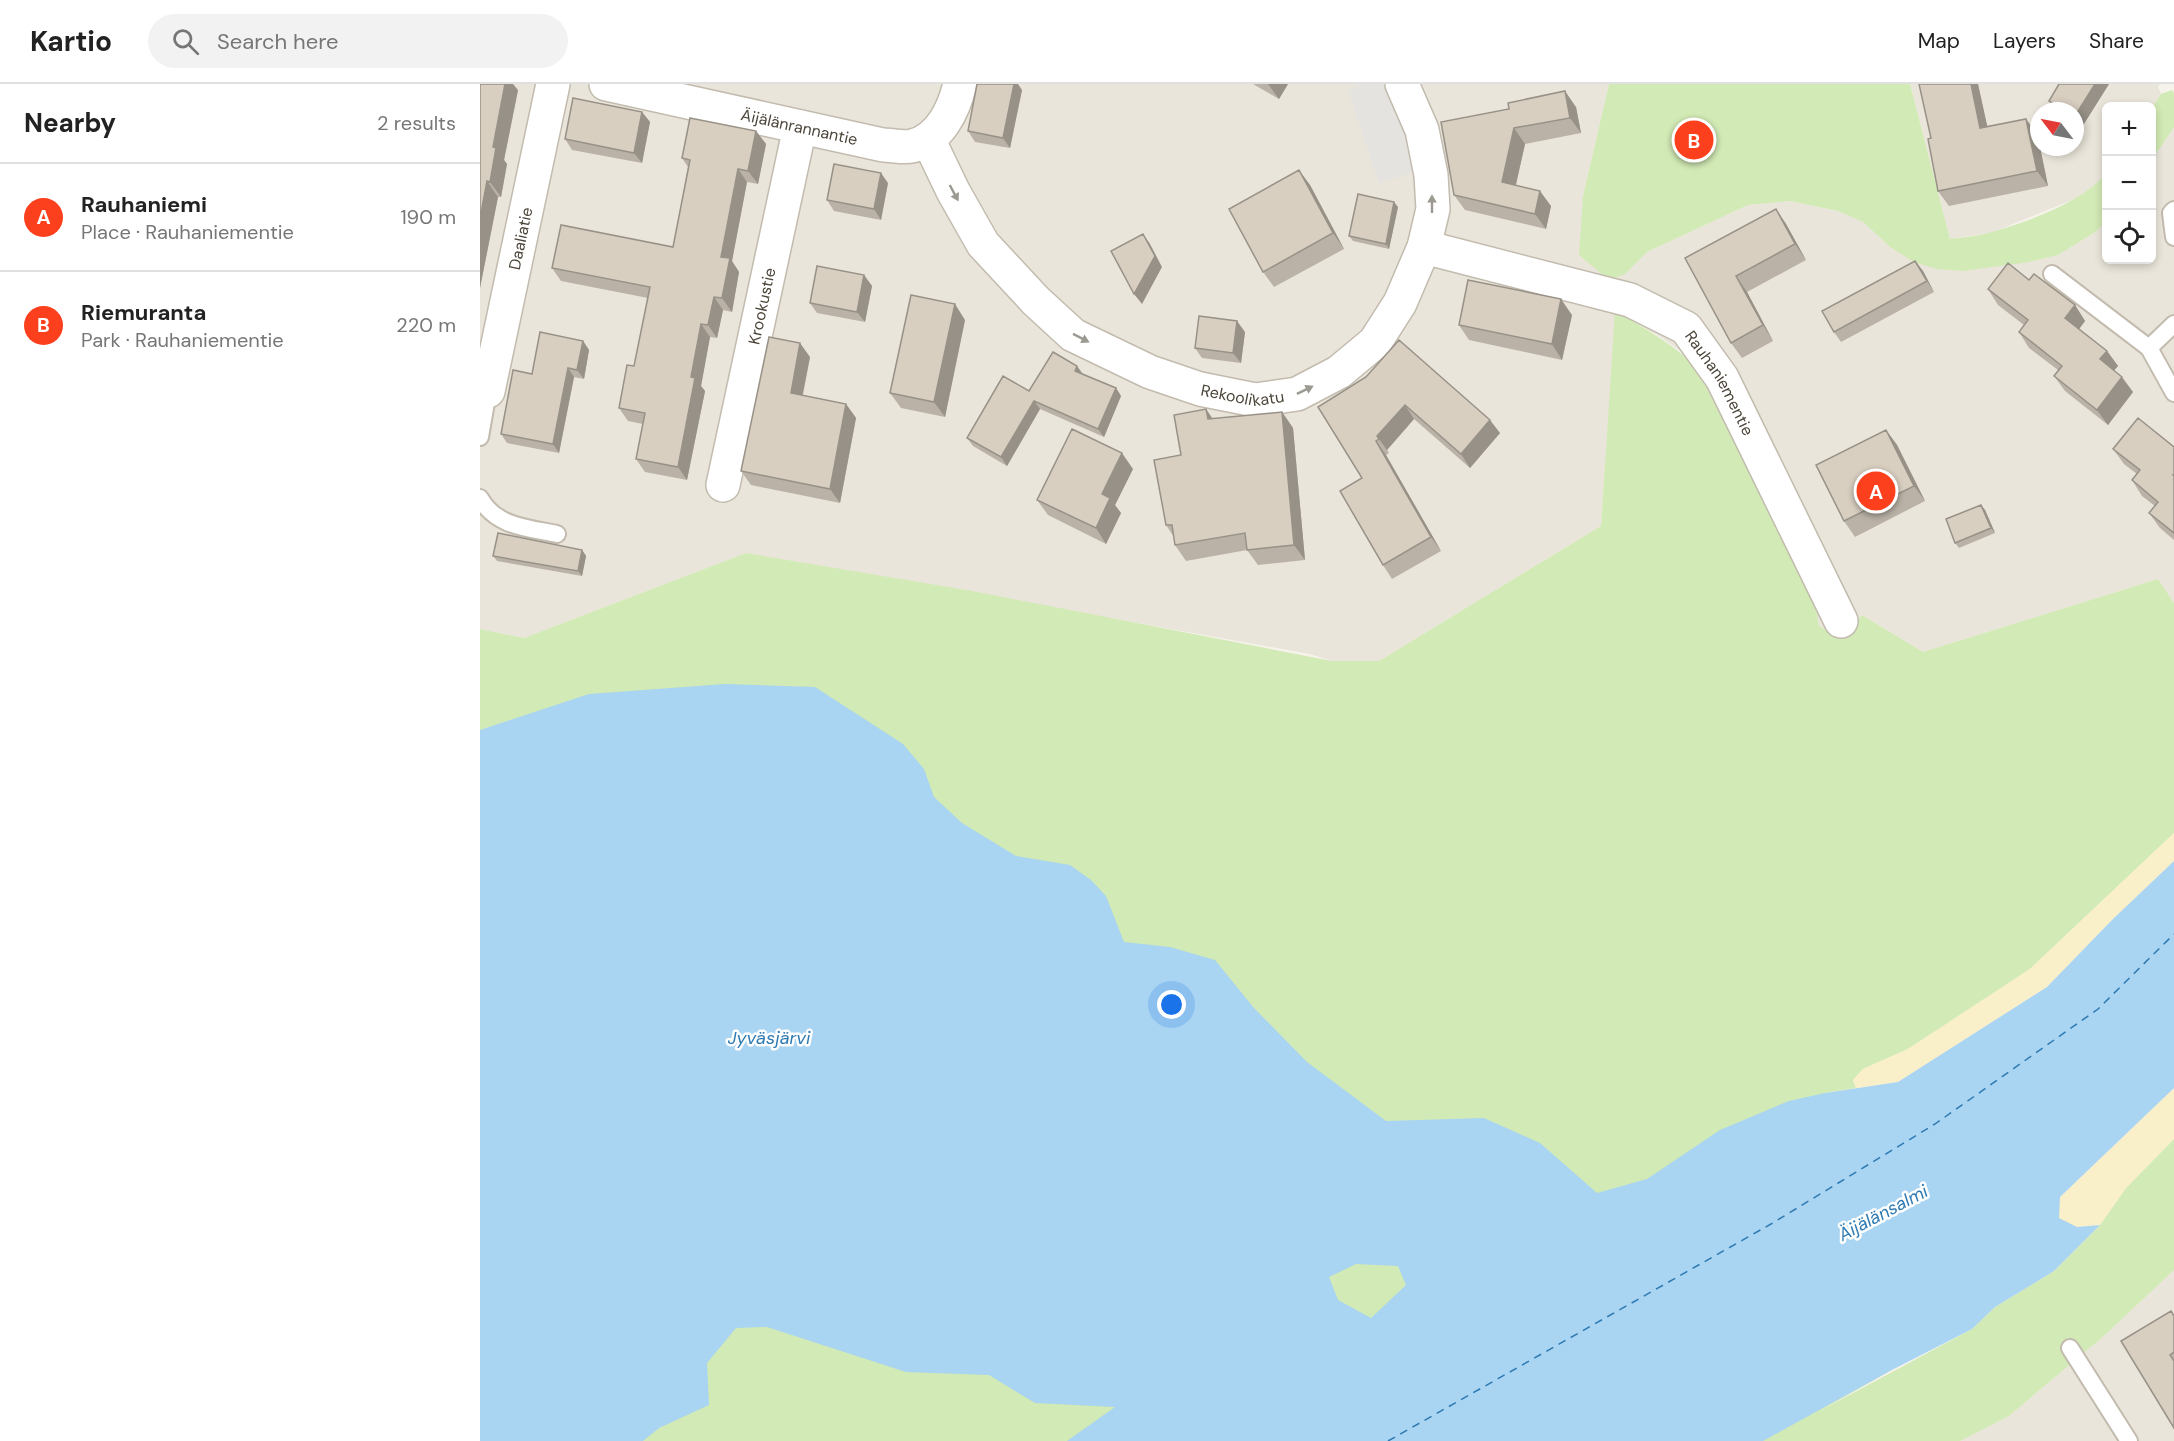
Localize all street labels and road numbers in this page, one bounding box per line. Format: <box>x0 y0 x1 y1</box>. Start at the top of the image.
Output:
street label: Äijälänrannantie <box>739 104 859 150</box>
street label: Daaliatie <box>504 205 538 272</box>
street label: Krookustie <box>743 266 780 347</box>
street label: Rauhaniementie <box>1680 326 1758 439</box>
street label: Rekoolikatu <box>1199 379 1285 411</box>

